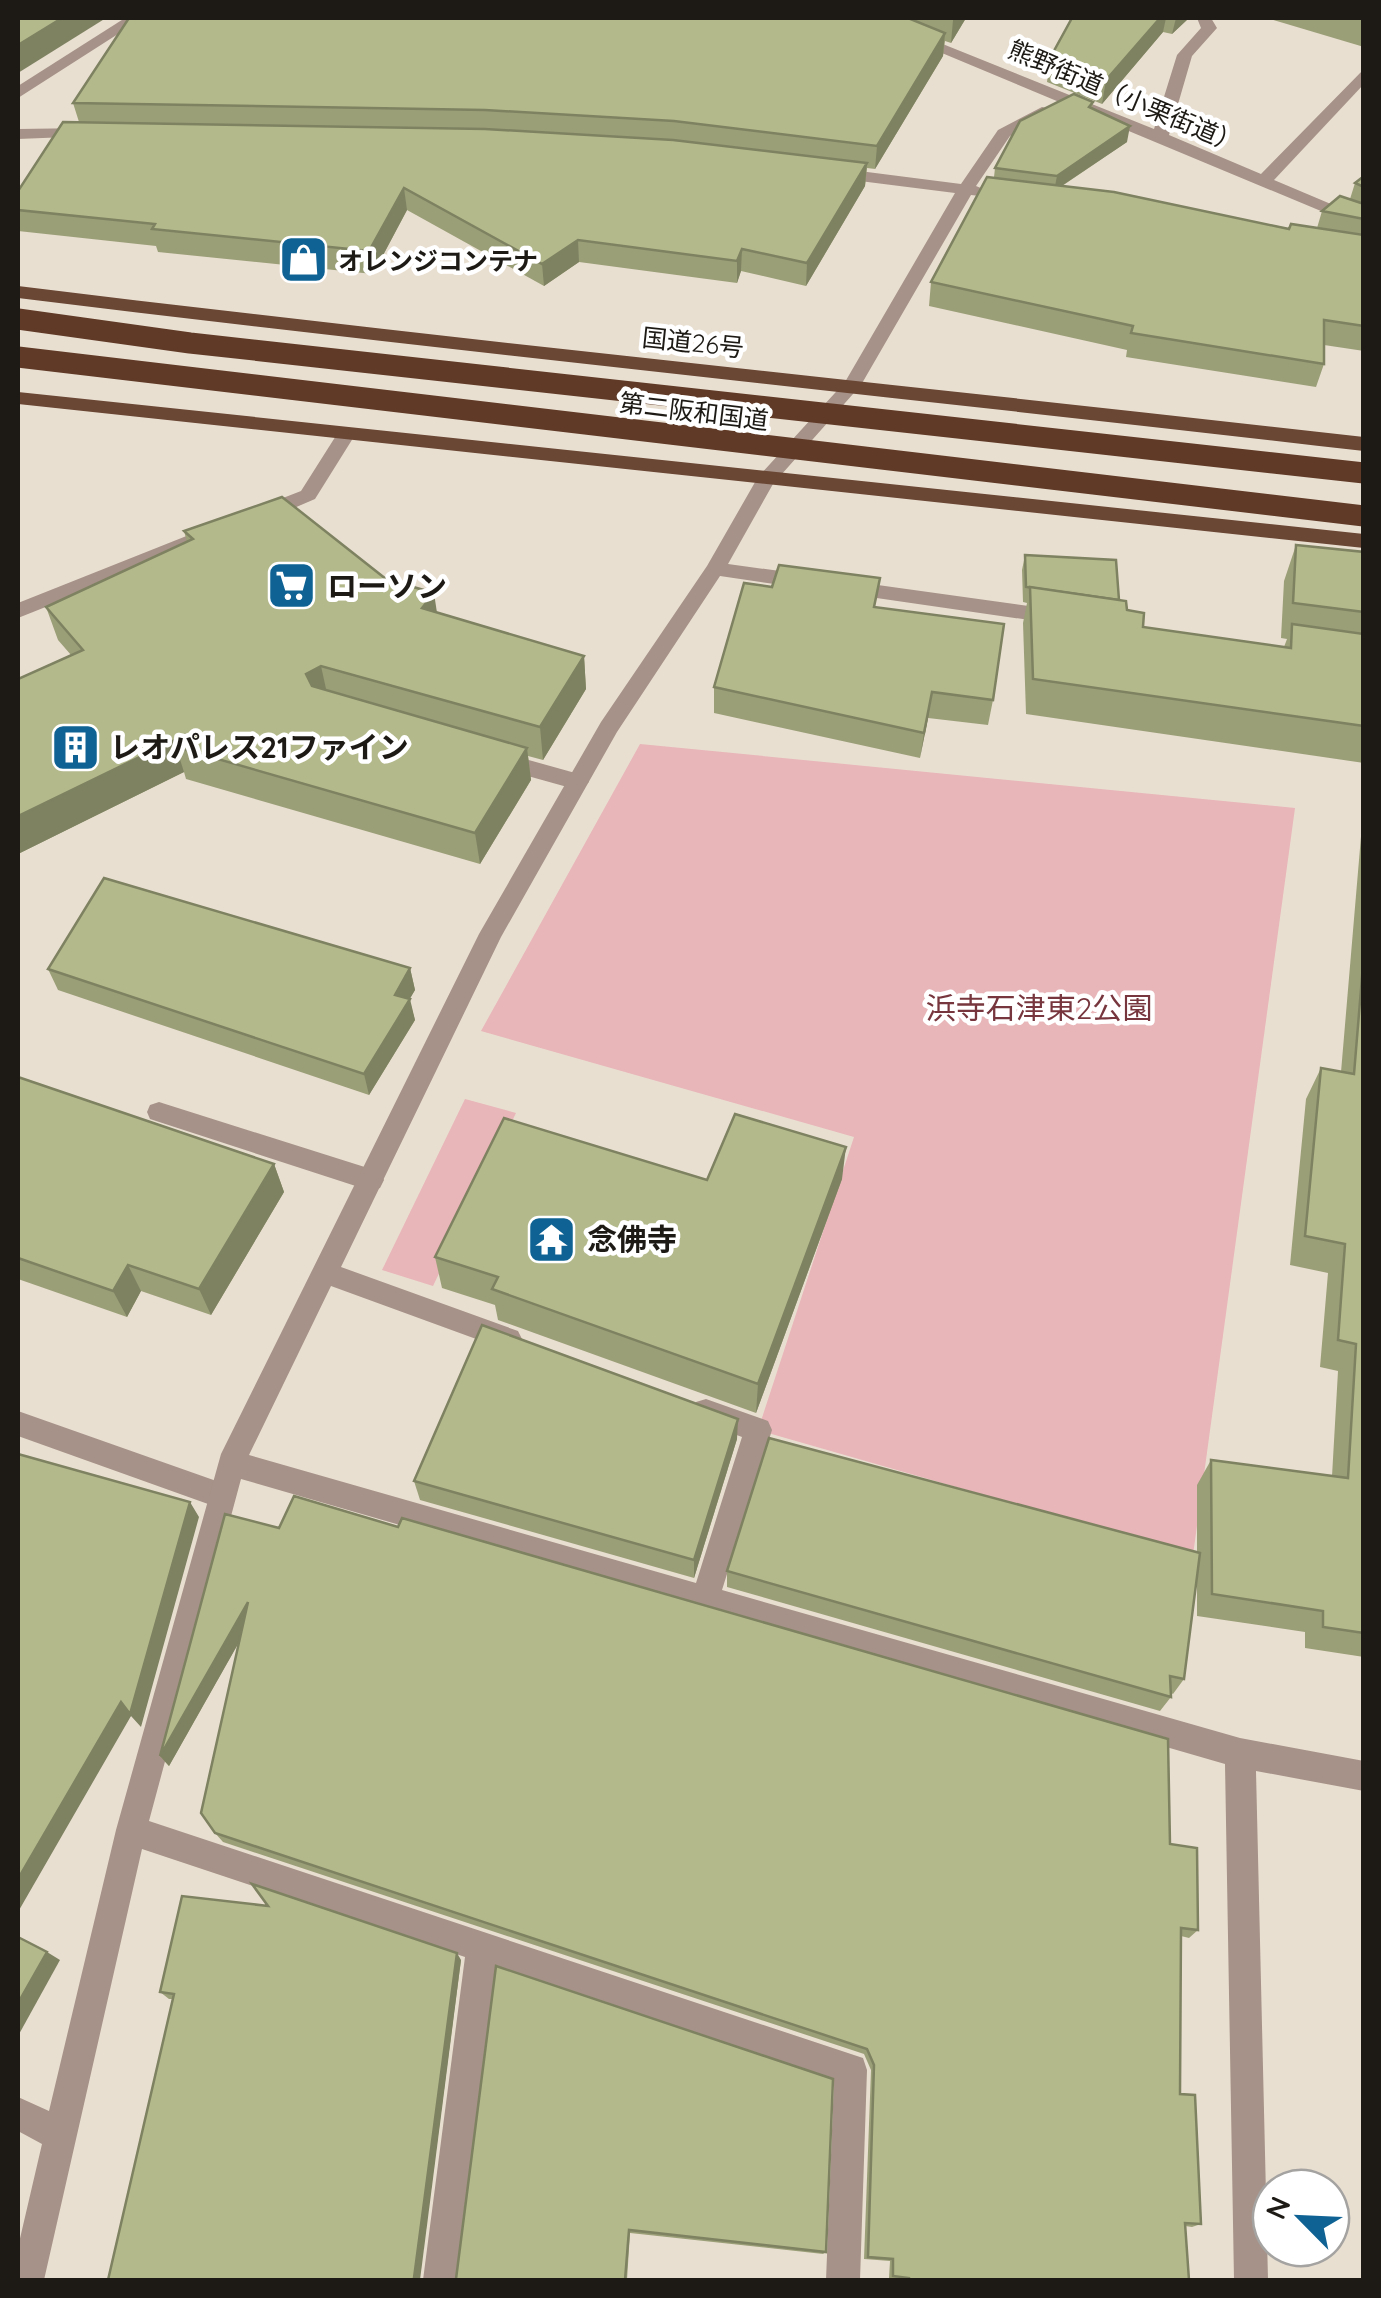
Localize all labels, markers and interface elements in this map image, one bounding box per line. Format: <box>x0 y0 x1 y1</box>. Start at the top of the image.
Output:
street label: 熊野街道（小栗街道） <box>1004 33 1246 159</box>
shop icon: オレンジコンテナ <box>277 234 329 286</box>
place label: オレンジコンテナ <box>338 245 538 276</box>
street label: 国道26号 <box>641 321 745 363</box>
street label: 第二阪和国道 <box>618 386 770 436</box>
supermarket icon: ローソン <box>266 560 318 612</box>
place label: ローソン <box>327 567 447 605</box>
building icon: レオパレス21ファイン <box>49 721 101 773</box>
place label: レオパレス21ファイン <box>110 728 409 766</box>
park label: 浜寺石津東2公園 <box>926 989 1152 1027</box>
temple icon: 念佛寺 <box>526 1213 578 1265</box>
place label: 念佛寺 <box>587 1220 677 1258</box>
north arrow <box>1251 2168 1351 2268</box>
text: N <box>1258 2191 1298 2224</box>

